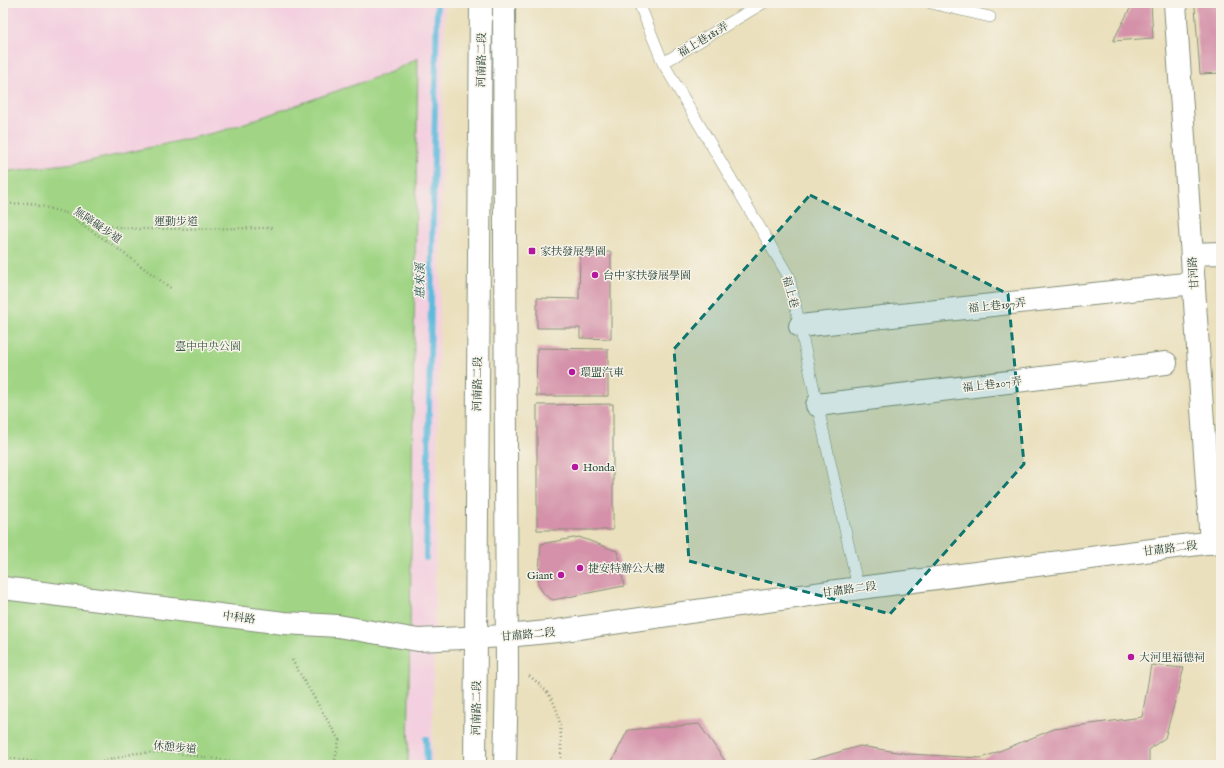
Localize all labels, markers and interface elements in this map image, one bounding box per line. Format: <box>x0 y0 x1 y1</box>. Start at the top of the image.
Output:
street label: 福上巷181弄 <box>676 19 731 60</box>
street label: 河南路二段 <box>475 32 489 88</box>
street label: 無障礙步道 <box>71 205 124 247</box>
street label: 運動步道 <box>154 215 198 229</box>
place label: 家扶發展學園 <box>540 245 606 259</box>
marker: 家扶發展學園 <box>527 246 537 256</box>
street label: 甘河路 <box>1186 256 1202 290</box>
water label: 惠來溪 <box>413 261 428 299</box>
place label: 台中家扶發展學園 <box>603 269 691 283</box>
marker: 台中家扶發展學園 <box>590 270 600 280</box>
street label: 福上巷 <box>779 275 801 310</box>
street label: 福上巷197弄 <box>968 296 1027 316</box>
park label: 臺中中央公園 <box>175 340 241 354</box>
street label: 河南路二段 <box>471 356 485 412</box>
place label: 環盟汽車 <box>580 366 624 380</box>
marker: 環盟汽車 <box>567 367 577 377</box>
street label: 福上巷207弄 <box>962 374 1023 396</box>
place label: Honda <box>583 461 615 475</box>
marker: Honda <box>570 462 580 472</box>
street label: 甘肅路二段 <box>1142 539 1198 559</box>
place label: 捷安特辦公大樓 <box>588 562 665 576</box>
marker: 捷安特辦公大樓 <box>575 563 585 573</box>
place label: Giant <box>527 569 553 583</box>
marker: Giant <box>556 570 566 580</box>
street label: 甘肅路二段 <box>821 579 877 601</box>
street label: 中科路 <box>222 609 256 627</box>
street label: 甘肅路二段 <box>500 626 556 644</box>
place label: 大河里福德祠 <box>1139 651 1205 665</box>
marker: 大河里福德祠 <box>1126 652 1136 662</box>
street label: 河南路二段 <box>470 680 484 736</box>
street label: 休憩步道 <box>152 739 197 757</box>

